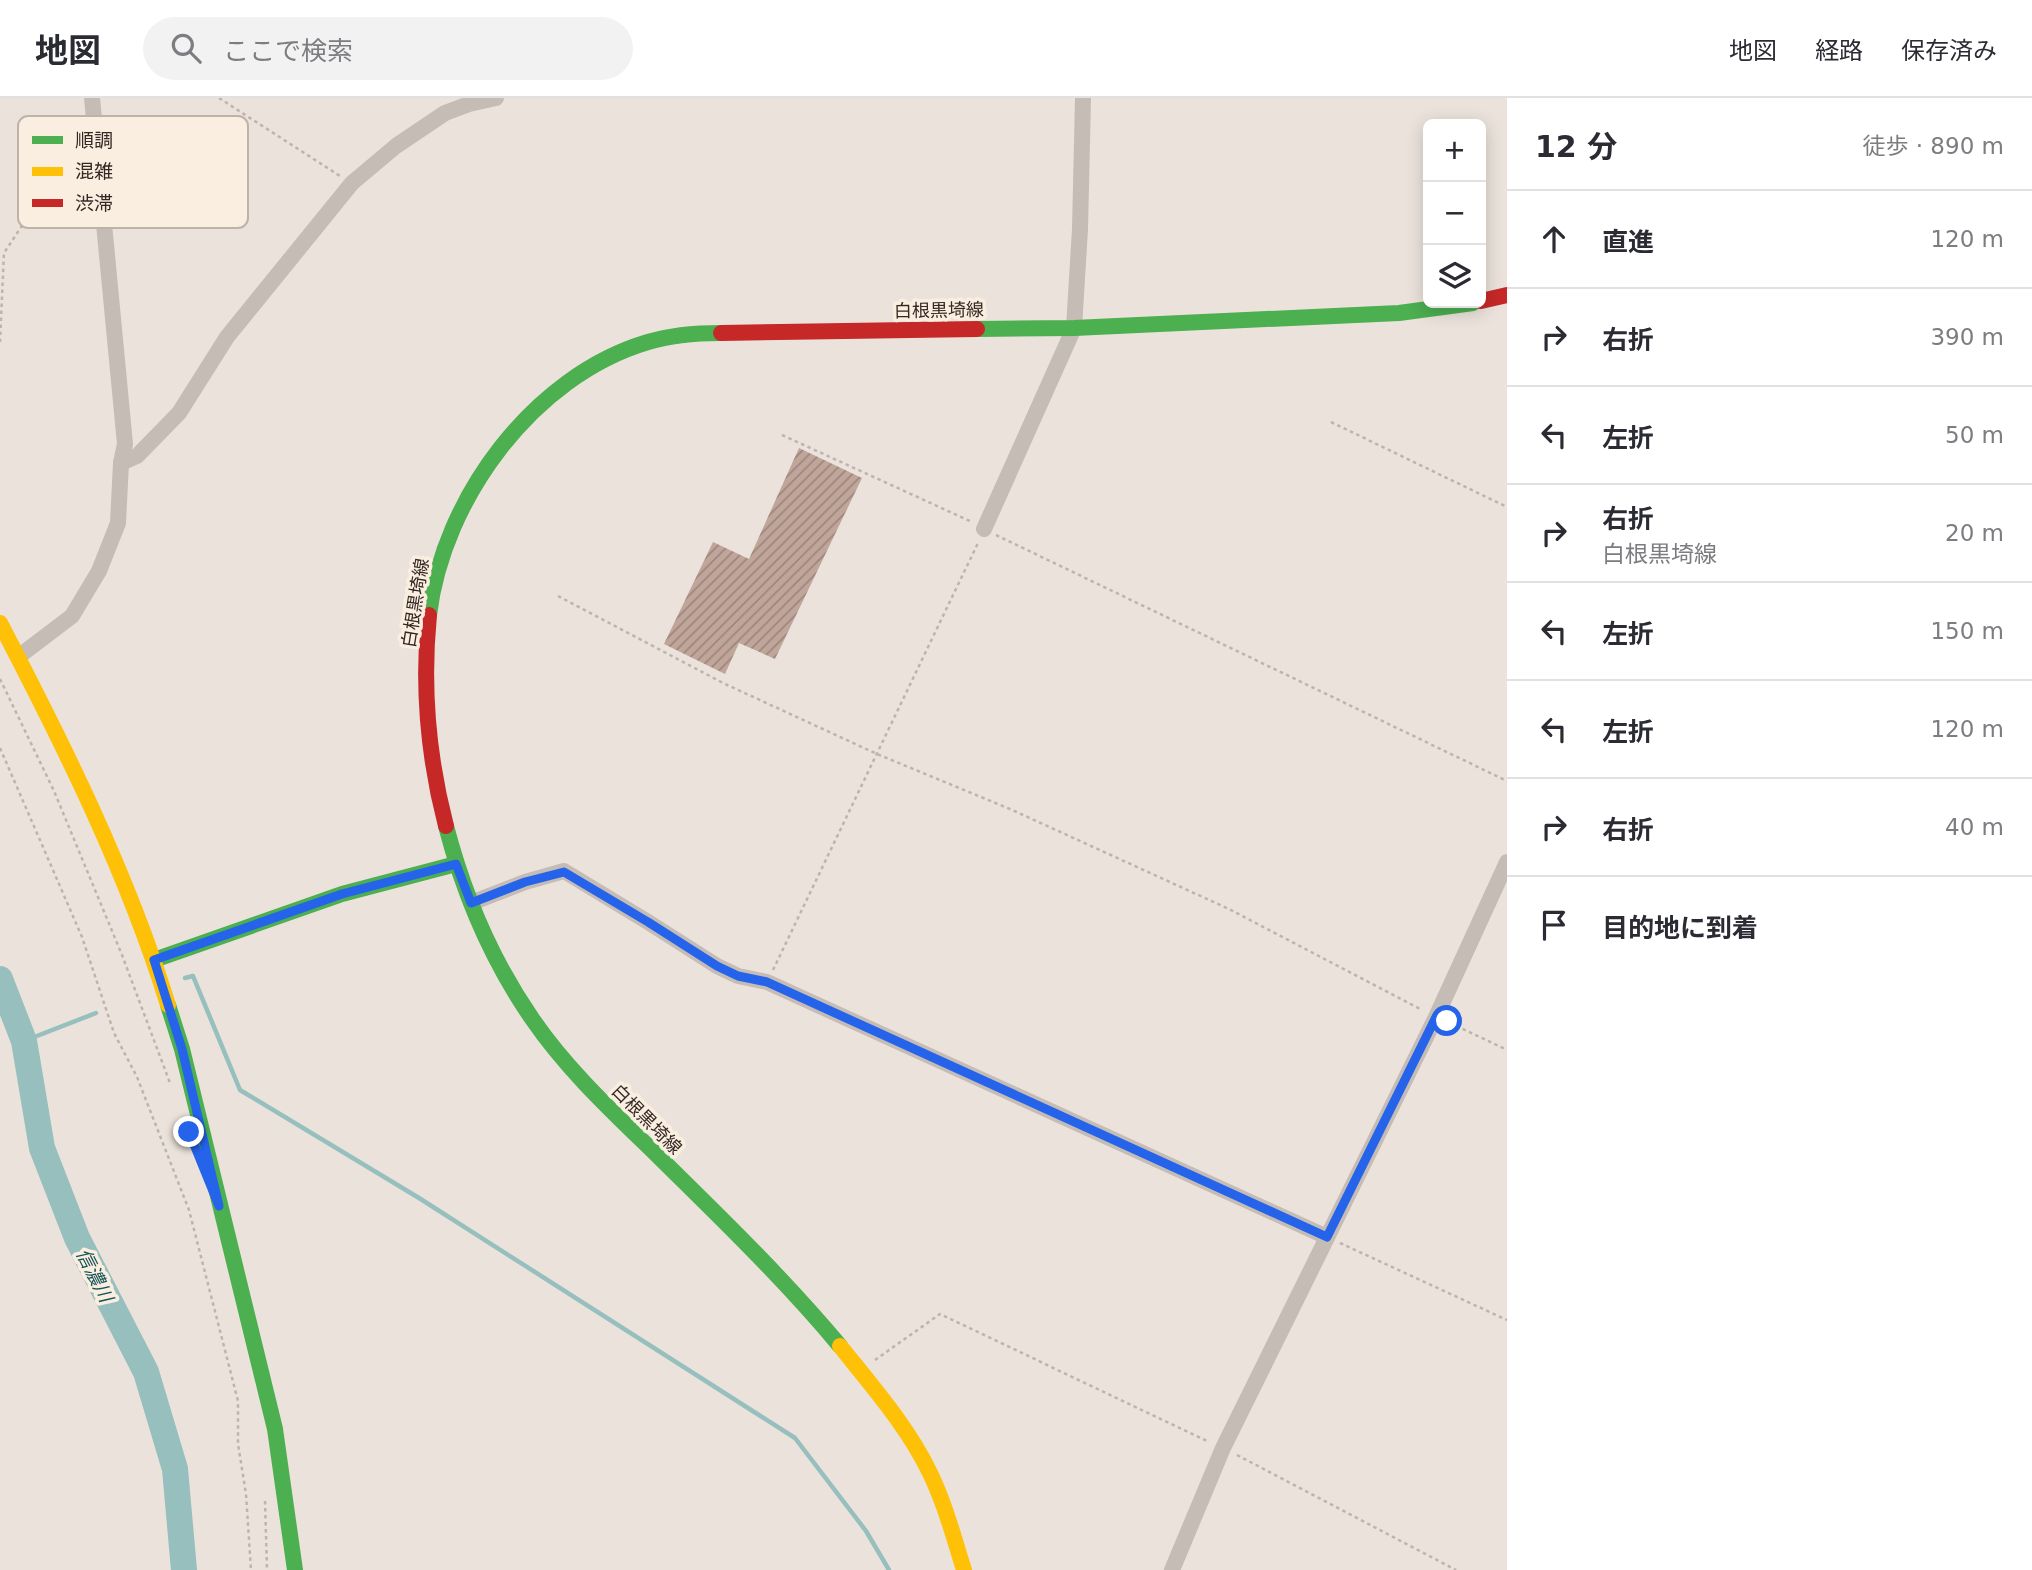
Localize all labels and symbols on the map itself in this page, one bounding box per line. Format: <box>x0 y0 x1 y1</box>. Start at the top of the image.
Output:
legend <box>18 116 248 228</box>
text: 順調 <box>75 129 113 151</box>
text: 混雑 <box>75 160 113 182</box>
text: 渋滞 <box>75 192 113 214</box>
street label: 白根黒埼線 <box>894 299 984 321</box>
street label: 白根黒埼線 <box>398 557 432 649</box>
route start <box>1431 1005 1462 1036</box>
street label: 白根黒埼線 <box>608 1080 686 1158</box>
route end <box>173 1116 204 1147</box>
water label: 信濃川 <box>72 1245 119 1307</box>

